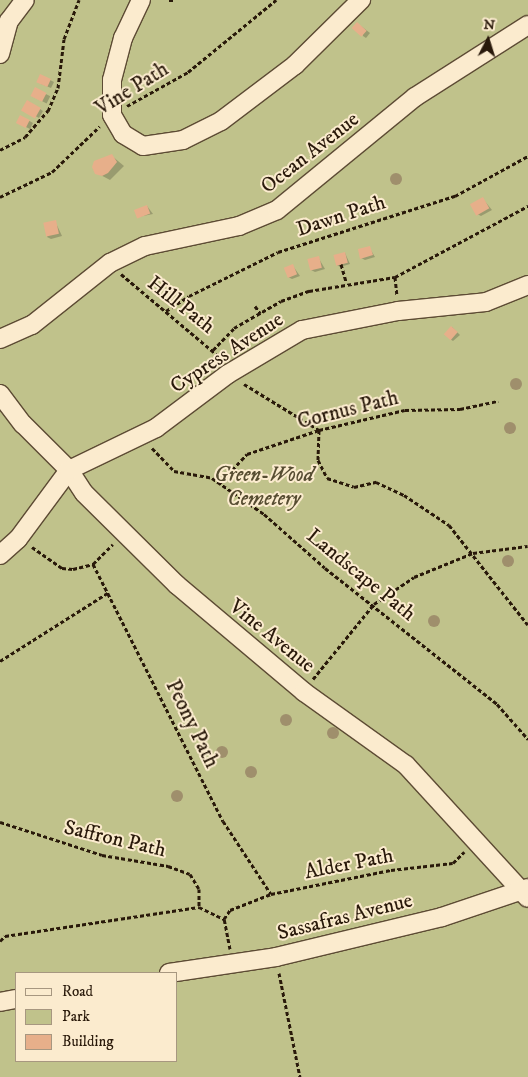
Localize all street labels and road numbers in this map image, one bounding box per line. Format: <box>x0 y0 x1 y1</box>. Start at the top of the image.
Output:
street label: Vine Path <box>91 57 173 121</box>
street label: Ocean Avenue <box>256 107 364 199</box>
street label: Dawn Path <box>293 190 389 242</box>
street label: Hill Path <box>142 271 220 339</box>
street label: Cypress Avenue <box>166 307 288 399</box>
street label: Cornus Path <box>295 385 401 435</box>
street label: Landscape Path <box>301 523 421 627</box>
street label: Vine Avenue <box>224 594 320 678</box>
street label: Peony Path <box>160 676 224 772</box>
street label: Saffron Path <box>62 815 168 863</box>
street label: Alder Path <box>302 843 396 885</box>
street label: Sassafras Avenue <box>275 888 415 946</box>

